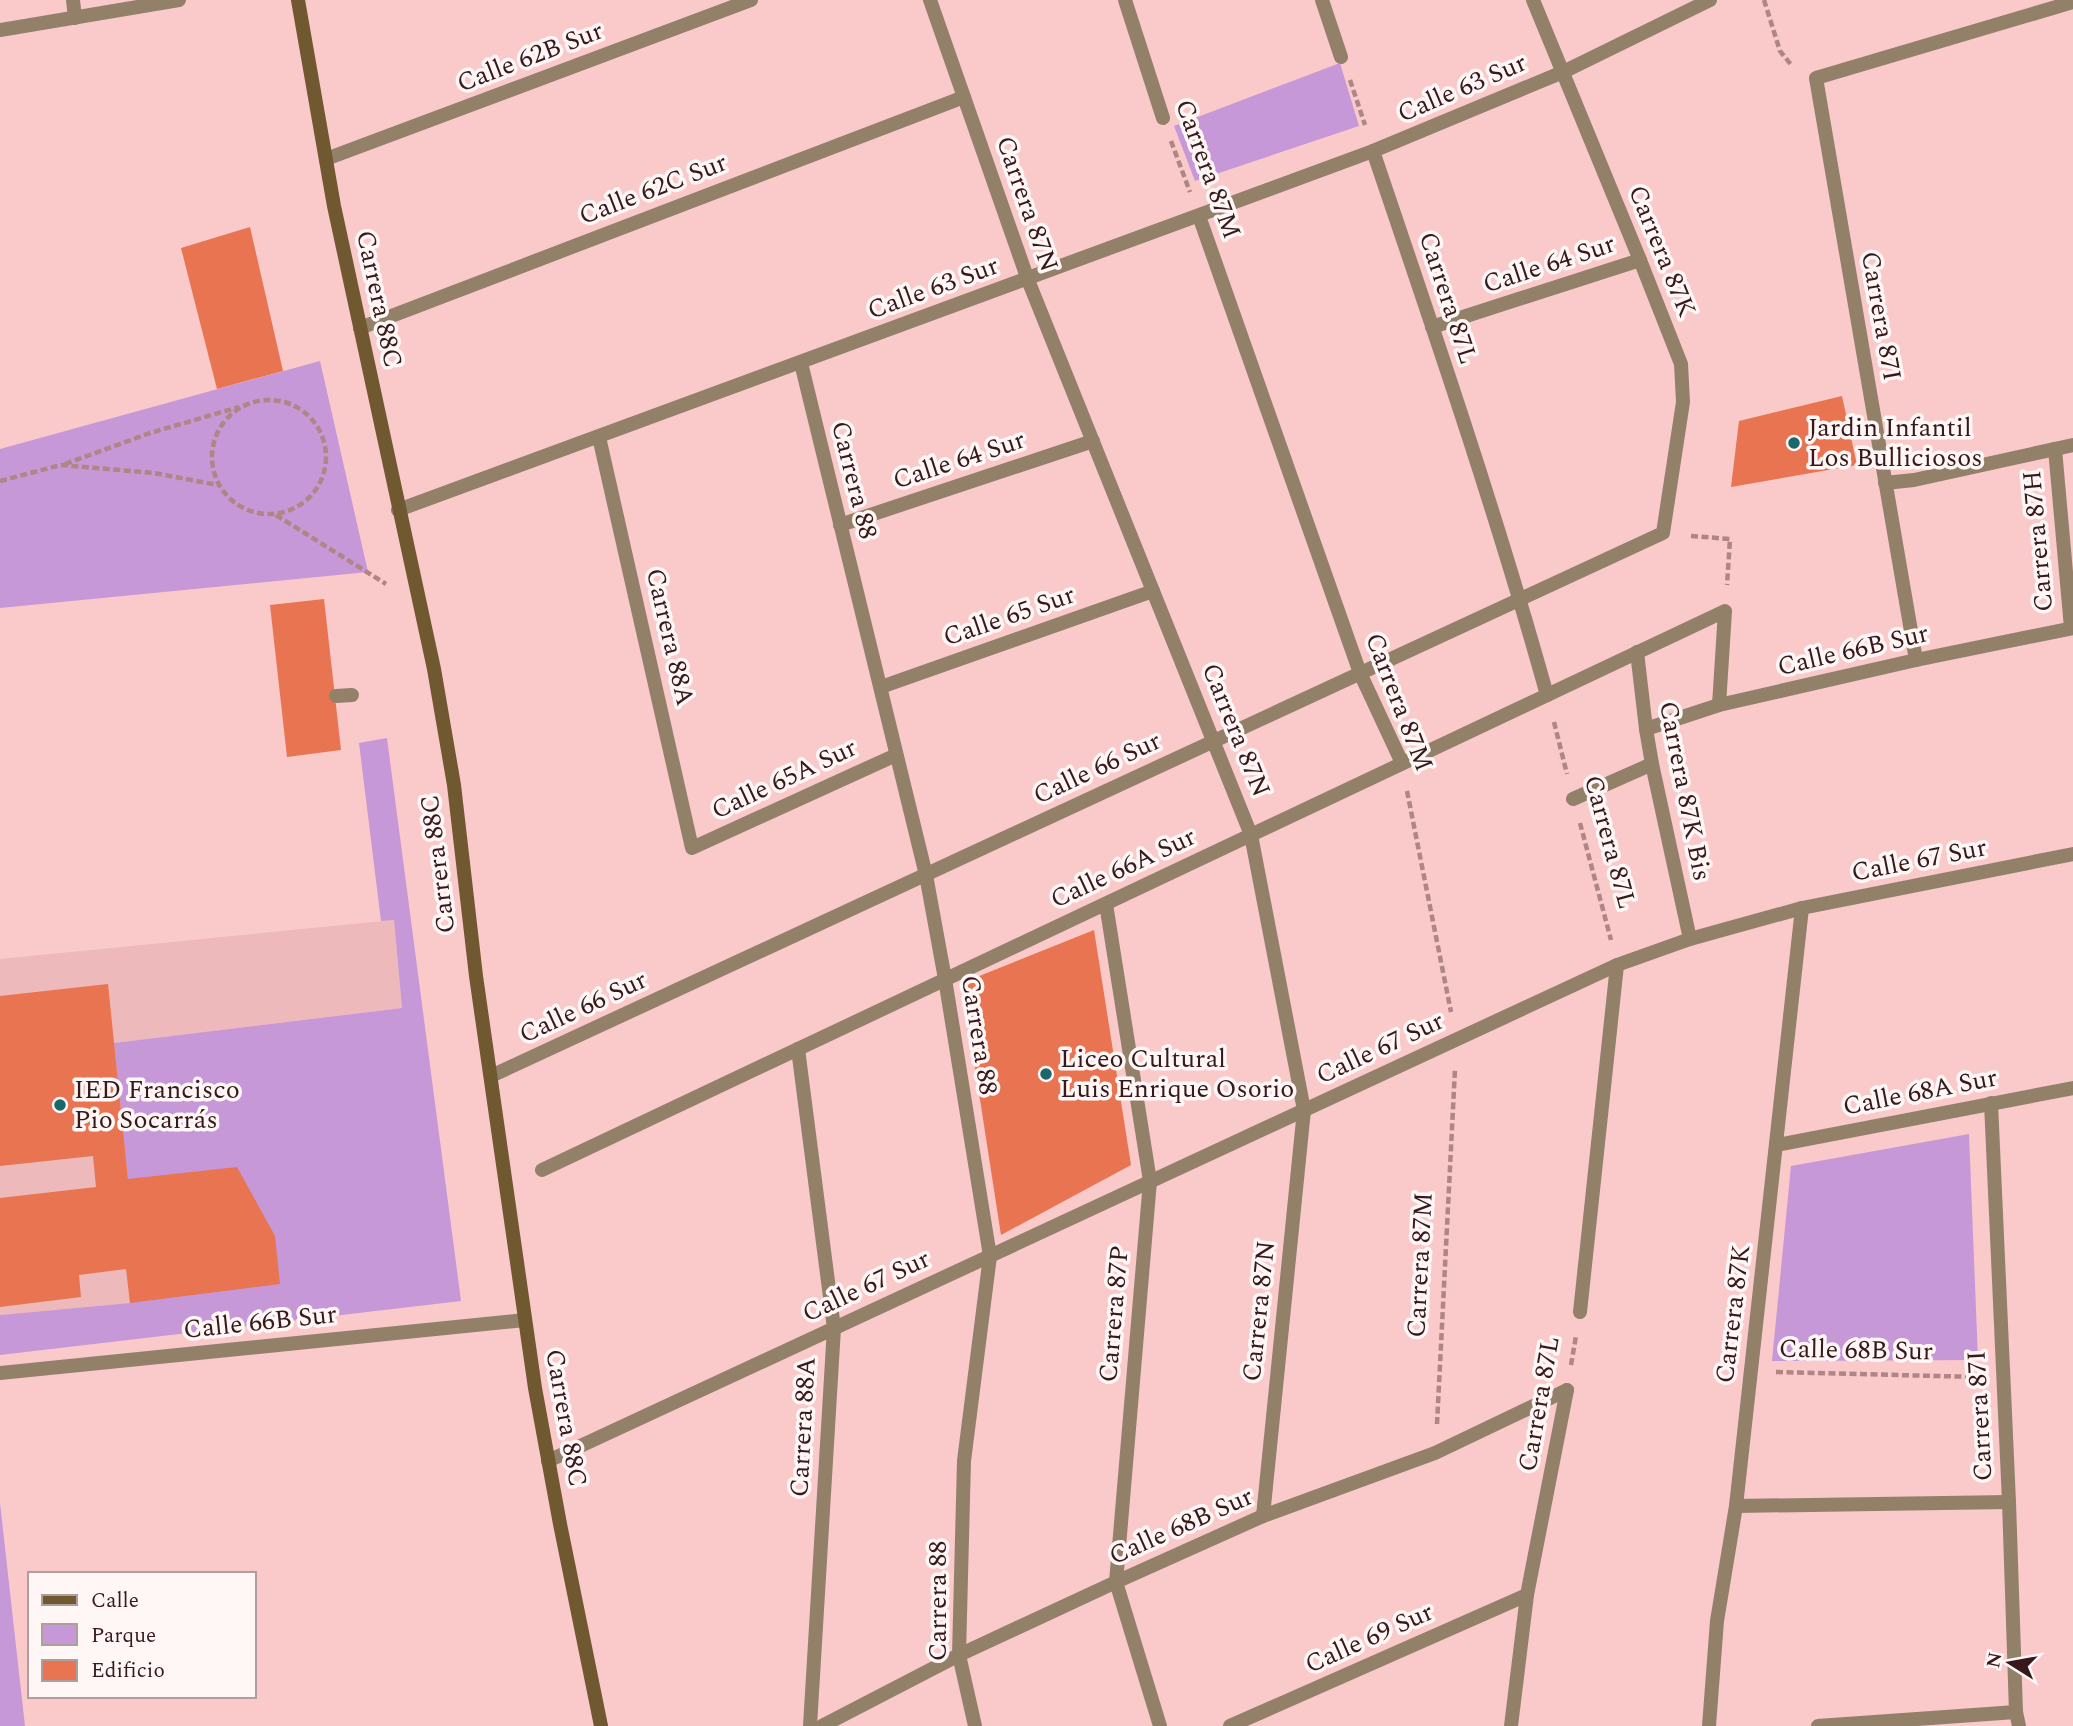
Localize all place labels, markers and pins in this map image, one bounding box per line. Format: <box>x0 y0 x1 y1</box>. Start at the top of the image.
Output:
place label: Jardin Infantil Los Bulliciosos <box>1808 408 1982 478</box>
marker: Jardin Infantil Los Bulliciosos <box>1786 435 1802 451</box>
place label: Liceo Cultural Luis Enrique Osorio <box>1060 1039 1294 1109</box>
marker: Liceo Cultural Luis Enrique Osorio <box>1038 1066 1054 1082</box>
place label: IED Francisco Pio Socarrás <box>74 1070 240 1140</box>
marker: IED Francisco Pio Socarrás <box>52 1097 68 1113</box>

